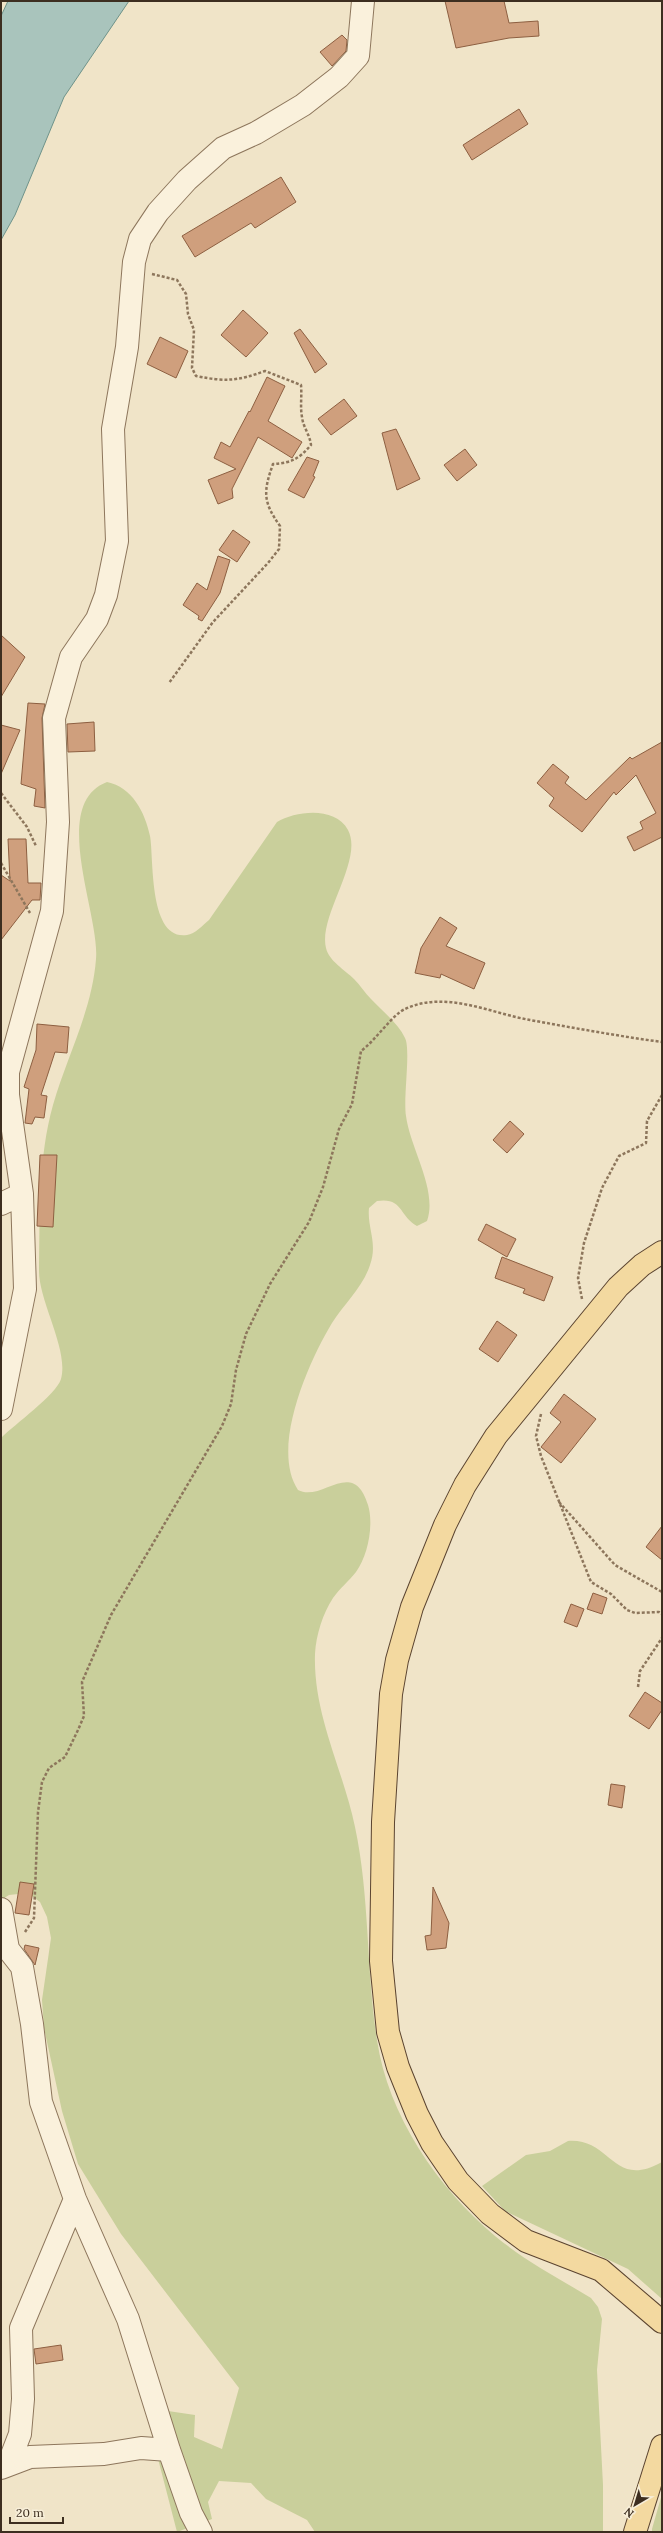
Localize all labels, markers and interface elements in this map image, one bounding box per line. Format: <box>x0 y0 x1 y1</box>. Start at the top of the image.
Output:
north arrow <box>615 2485 655 2525</box>
scale bar <box>10 2499 63 2525</box>
text: N <box>621 2504 637 2521</box>
text: 20 m <box>16 2505 44 2520</box>

